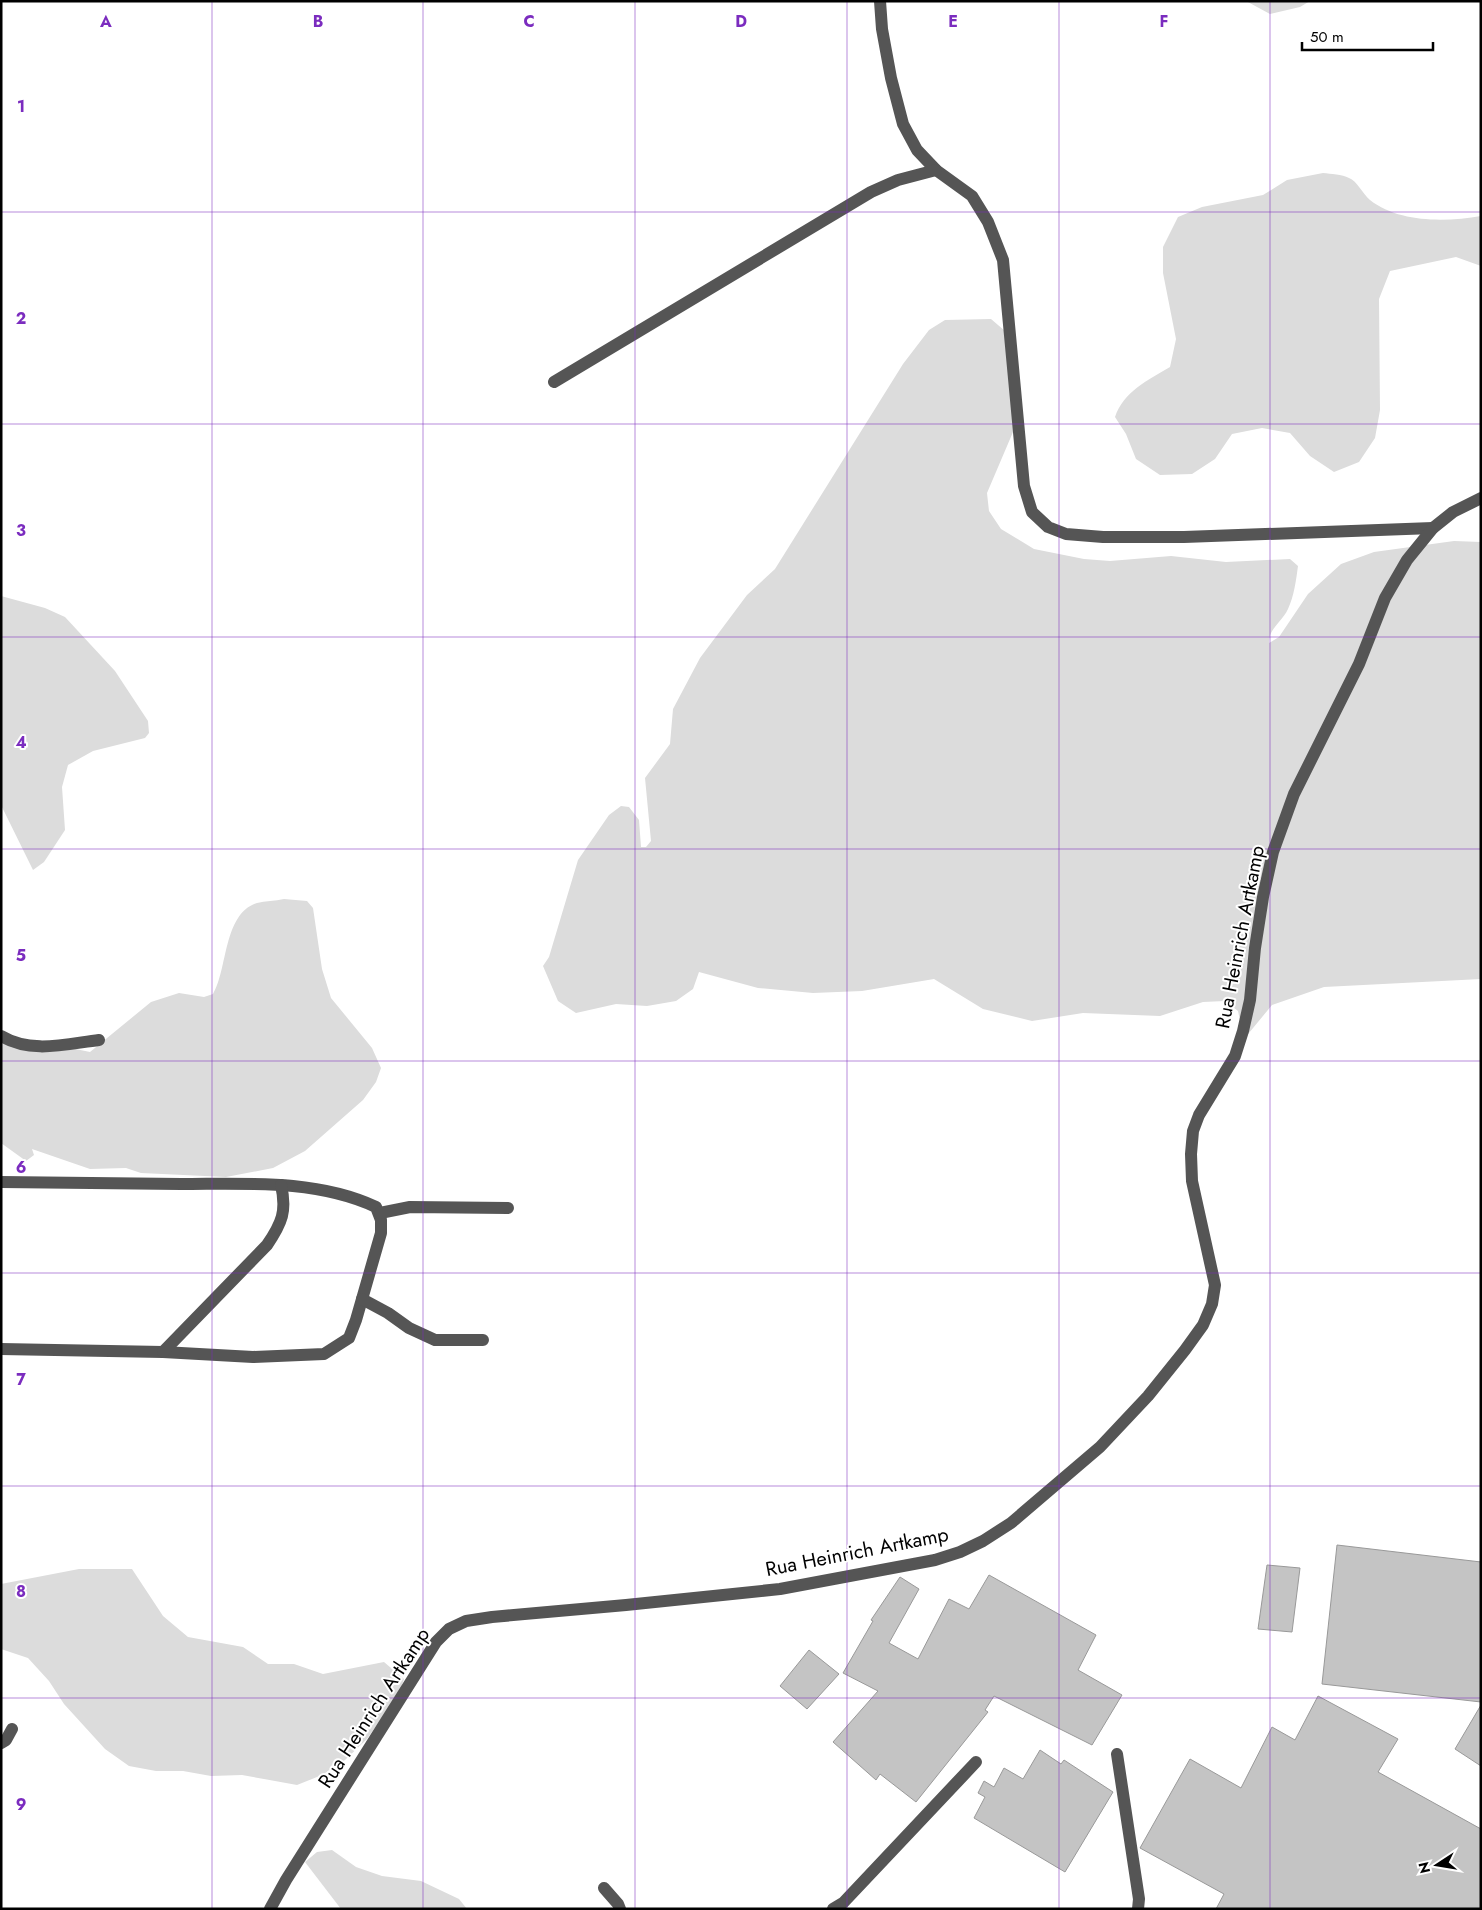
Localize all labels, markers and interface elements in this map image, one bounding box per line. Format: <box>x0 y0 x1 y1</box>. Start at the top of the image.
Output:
text: A <box>99 10 112 33</box>
text: B <box>313 10 323 33</box>
text: C <box>523 10 535 33</box>
text: D <box>735 10 747 33</box>
text: E <box>948 10 958 33</box>
text: F <box>1160 10 1168 33</box>
scale bar <box>1302 20 1433 52</box>
text: 50 m <box>1310 26 1344 48</box>
text: 1 <box>17 95 25 118</box>
text: 2 <box>16 307 26 330</box>
text: 3 <box>16 519 26 542</box>
text: 4 <box>15 731 27 754</box>
street label: Rua Heinrich Artkamp <box>1208 843 1272 1031</box>
text: 5 <box>16 944 26 967</box>
text: 6 <box>16 1156 26 1179</box>
text: 7 <box>16 1368 26 1391</box>
street label: Rua Heinrich Artkamp <box>763 1520 951 1584</box>
text: 8 <box>16 1580 26 1603</box>
street label: Rua Heinrich Artkamp <box>311 1622 437 1794</box>
text: 9 <box>16 1793 26 1816</box>
north arrow <box>1412 1840 1462 1890</box>
text: N <box>1413 1860 1435 1875</box>

